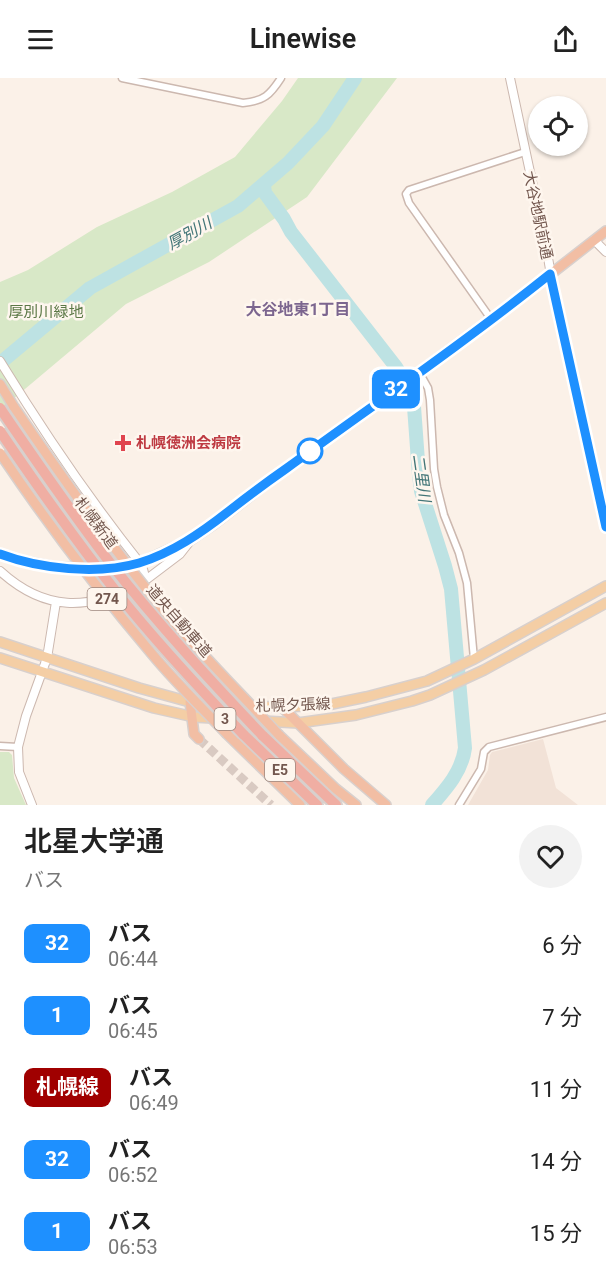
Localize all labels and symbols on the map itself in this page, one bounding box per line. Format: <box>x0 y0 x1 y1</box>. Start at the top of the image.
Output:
street label: 大谷地駅前通 <box>520 169 556 261</box>
water label: 厚別川 <box>164 213 217 253</box>
district label: 大谷地東1丁目 <box>245 300 351 319</box>
park label: 厚別川緑地 <box>8 303 84 321</box>
line badge: 32 <box>369 370 423 408</box>
marker: 札幌徳洲会病院 <box>114 434 132 452</box>
place label: 札幌徳洲会病院 <box>136 434 241 452</box>
unlabelled marker <box>297 438 323 464</box>
water label: 二里川 <box>409 453 435 505</box>
street label: 札幌新道 <box>71 494 121 552</box>
street label: 道央自動車道 <box>143 581 215 661</box>
road number: 274 <box>88 588 126 610</box>
street label: 札幌夕張線 <box>255 695 331 715</box>
road number: 3 <box>214 708 236 730</box>
road number: E5 <box>265 759 295 781</box>

